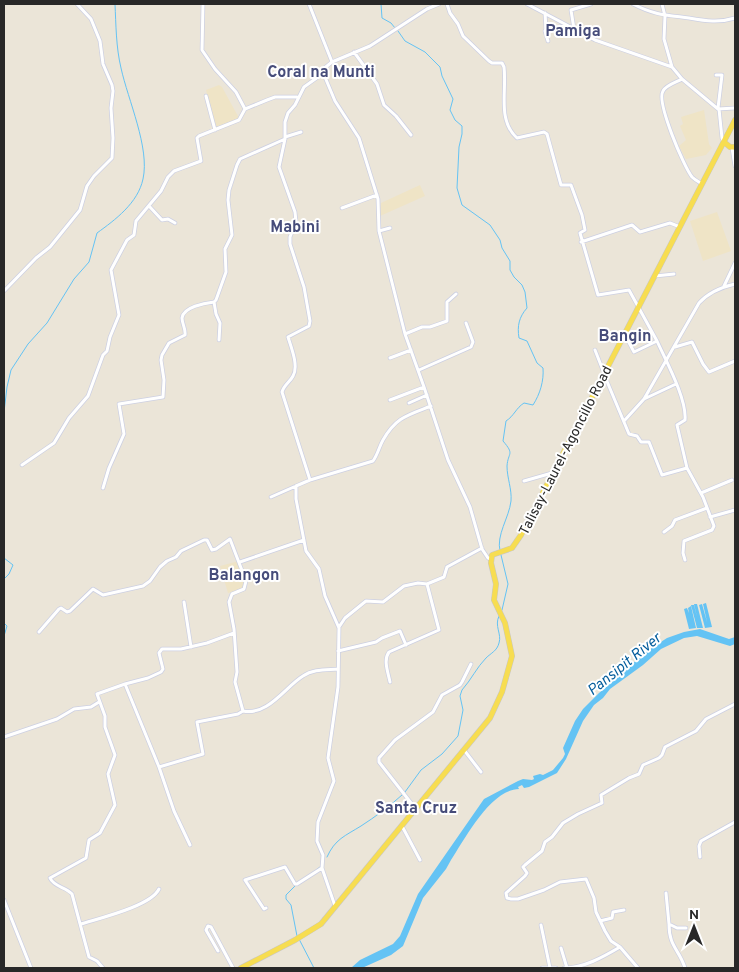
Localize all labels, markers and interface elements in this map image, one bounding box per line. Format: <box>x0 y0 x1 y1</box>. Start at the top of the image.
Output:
district label: Pamiga <box>545 22 601 42</box>
district label: Coral na Munti <box>267 63 375 83</box>
district label: Mabini <box>270 218 320 238</box>
district label: Bangin <box>599 327 651 347</box>
street label: Talisay-Laurel-Agoncillo Road <box>516 363 617 538</box>
district label: Balangon <box>209 566 279 586</box>
water label: Pansipit River <box>584 629 667 701</box>
district label: Santa Cruz <box>375 799 457 819</box>
north arrow <box>669 902 719 952</box>
text: N <box>689 907 699 924</box>

